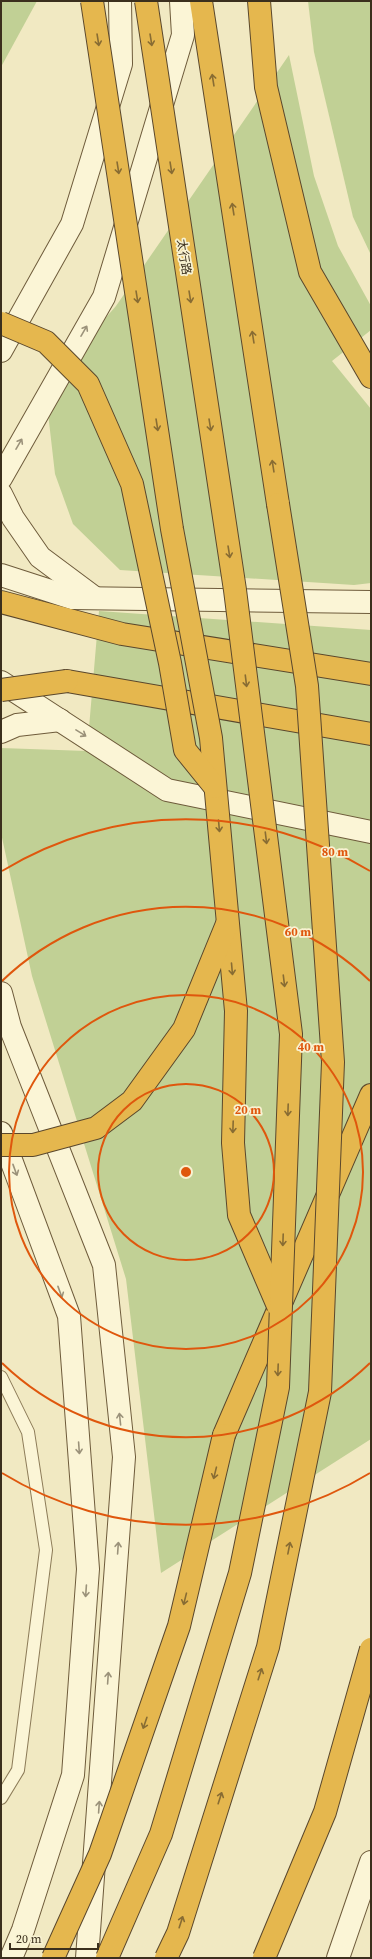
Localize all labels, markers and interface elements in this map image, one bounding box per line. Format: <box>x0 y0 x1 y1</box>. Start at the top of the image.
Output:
one-way arrow <box>94 33 102 46</box>
one-way arrow <box>147 33 155 46</box>
one-way arrow <box>209 74 217 87</box>
one-way arrow <box>114 161 122 174</box>
one-way arrow <box>167 161 175 174</box>
one-way arrow <box>229 202 237 215</box>
street label: 太行路 <box>173 238 195 276</box>
one-way arrow <box>133 290 141 303</box>
one-way arrow <box>186 290 194 303</box>
one-way arrow <box>81 326 89 338</box>
one-way arrow <box>249 331 257 344</box>
one-way arrow <box>153 418 161 431</box>
one-way arrow <box>206 418 214 431</box>
one-way arrow <box>16 438 24 450</box>
one-way arrow <box>268 459 276 472</box>
one-way arrow <box>225 545 233 558</box>
one-way arrow <box>242 674 250 687</box>
one-way arrow <box>75 729 86 737</box>
one-way arrow <box>215 819 223 832</box>
one-way arrow <box>262 831 270 844</box>
text: 80 m <box>322 844 348 860</box>
text: 60 m <box>285 924 311 940</box>
one-way arrow <box>229 962 236 975</box>
one-way arrow <box>280 974 288 987</box>
text: 40 m <box>298 1039 324 1055</box>
text: 20 m <box>235 1102 261 1118</box>
one-way arrow <box>284 1103 292 1116</box>
one-way arrow <box>229 1120 237 1133</box>
one-way arrow <box>11 1163 19 1175</box>
centre of rings <box>179 1165 193 1179</box>
one-way arrow <box>279 1233 287 1246</box>
one-way arrow <box>57 1285 65 1297</box>
one-way arrow <box>274 1363 282 1376</box>
one-way arrow <box>117 1413 124 1426</box>
one-way arrow <box>75 1441 82 1454</box>
one-way arrow <box>211 1466 219 1479</box>
one-way arrow <box>285 1541 293 1554</box>
one-way arrow <box>114 1542 121 1555</box>
one-way arrow <box>83 1584 90 1597</box>
one-way arrow <box>181 1592 188 1605</box>
one-way arrow <box>257 1668 264 1681</box>
one-way arrow <box>105 1672 112 1685</box>
one-way arrow <box>141 1716 149 1728</box>
one-way arrow <box>217 1792 225 1804</box>
one-way arrow <box>95 1801 102 1814</box>
one-way arrow <box>178 1916 185 1929</box>
scale bar <box>10 1925 98 1951</box>
text: 20 m <box>16 1931 42 1947</box>

